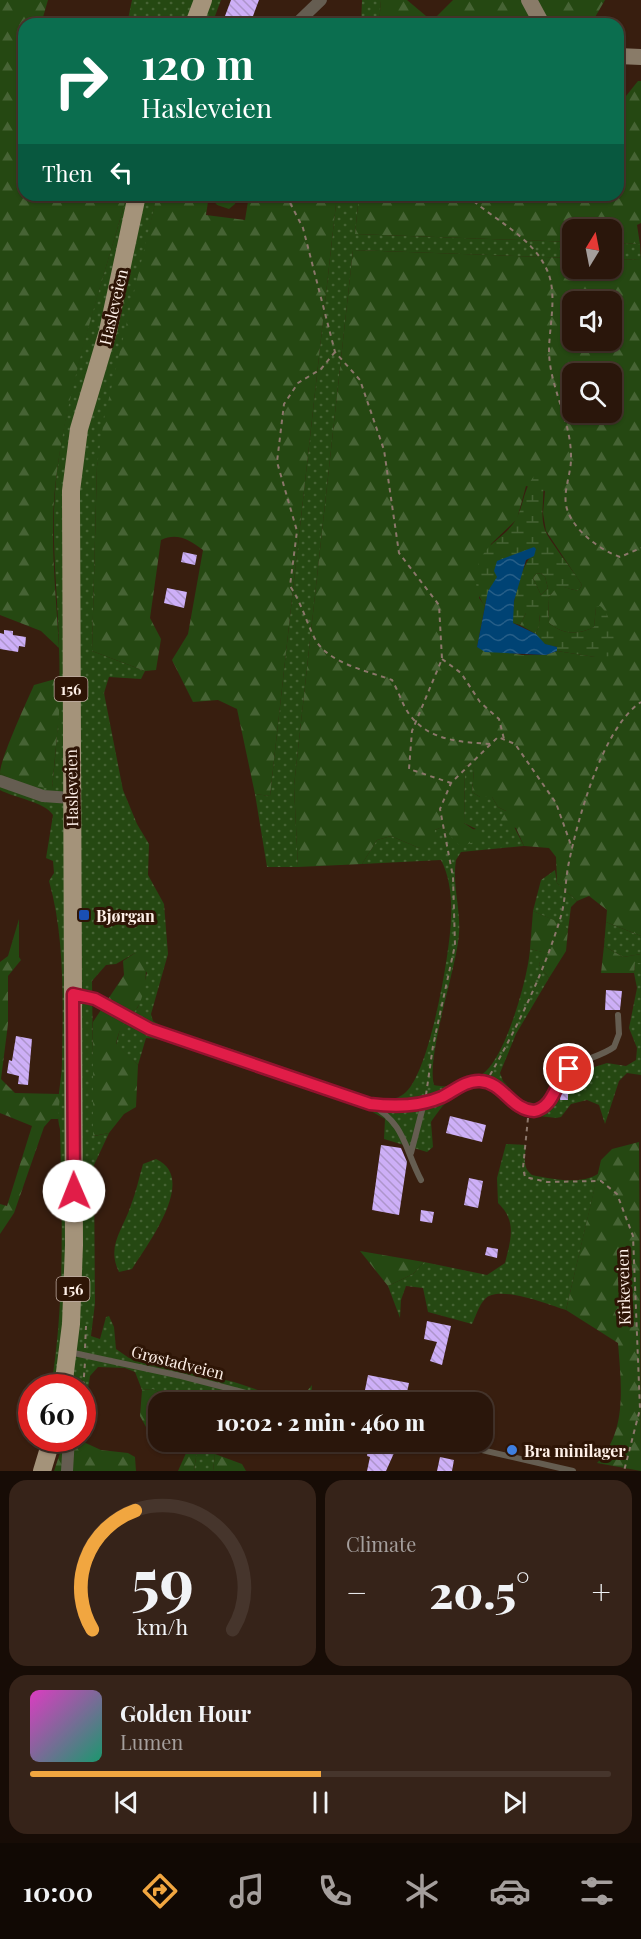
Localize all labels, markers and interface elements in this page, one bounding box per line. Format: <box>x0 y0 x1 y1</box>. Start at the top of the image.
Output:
text: 120 m <box>141 35 254 91</box>
icon: right <box>42 42 120 120</box>
text: Hasleveien <box>141 89 272 125</box>
icon: left <box>105 156 138 189</box>
text: Then <box>42 158 93 188</box>
north arrow <box>562 219 622 279</box>
map controls <box>562 219 622 423</box>
street label: Hasleveien <box>94 266 132 347</box>
button: sound <box>562 291 622 351</box>
button: search <box>562 363 622 423</box>
road number: 156 <box>54 677 88 701</box>
street label: Hasleveien <box>60 749 82 827</box>
place label: Bjørgan <box>96 905 155 926</box>
marker: Bjørgan <box>77 908 91 922</box>
pin <box>543 1043 594 1094</box>
icon: arrive <box>552 1052 585 1085</box>
position arrow <box>42 1159 106 1223</box>
street label: Kirkeveien <box>611 1248 635 1326</box>
road number: 156 <box>56 1277 90 1301</box>
street label: Grøstadveien <box>129 1340 227 1384</box>
speed limit sign: 60 <box>18 1374 96 1452</box>
text: 10:02 · 2 min · 460 m <box>216 1407 425 1437</box>
place label: Bra minilager <box>524 1440 626 1461</box>
marker: Bra minilager <box>505 1443 519 1457</box>
text: Climate <box>346 1530 416 1557</box>
text: 59 <box>131 1536 194 1620</box>
text: 20.5° <box>429 1560 530 1620</box>
text: − <box>346 1569 367 1613</box>
text: + <box>592 1569 611 1613</box>
text: km/h <box>137 1612 189 1640</box>
text: Golden Hour <box>120 1698 251 1728</box>
text: Lumen <box>120 1728 183 1755</box>
icon: previous <box>110 1786 143 1819</box>
icon: pause <box>304 1786 337 1819</box>
icon: next <box>498 1786 531 1819</box>
icon: directions <box>139 1870 181 1912</box>
icon: music <box>226 1870 268 1912</box>
icon: phone <box>314 1870 356 1912</box>
icon: climate <box>401 1870 443 1912</box>
icon: car <box>489 1870 531 1912</box>
icon: filters <box>576 1870 618 1912</box>
text: 10:00 <box>23 1873 93 1909</box>

